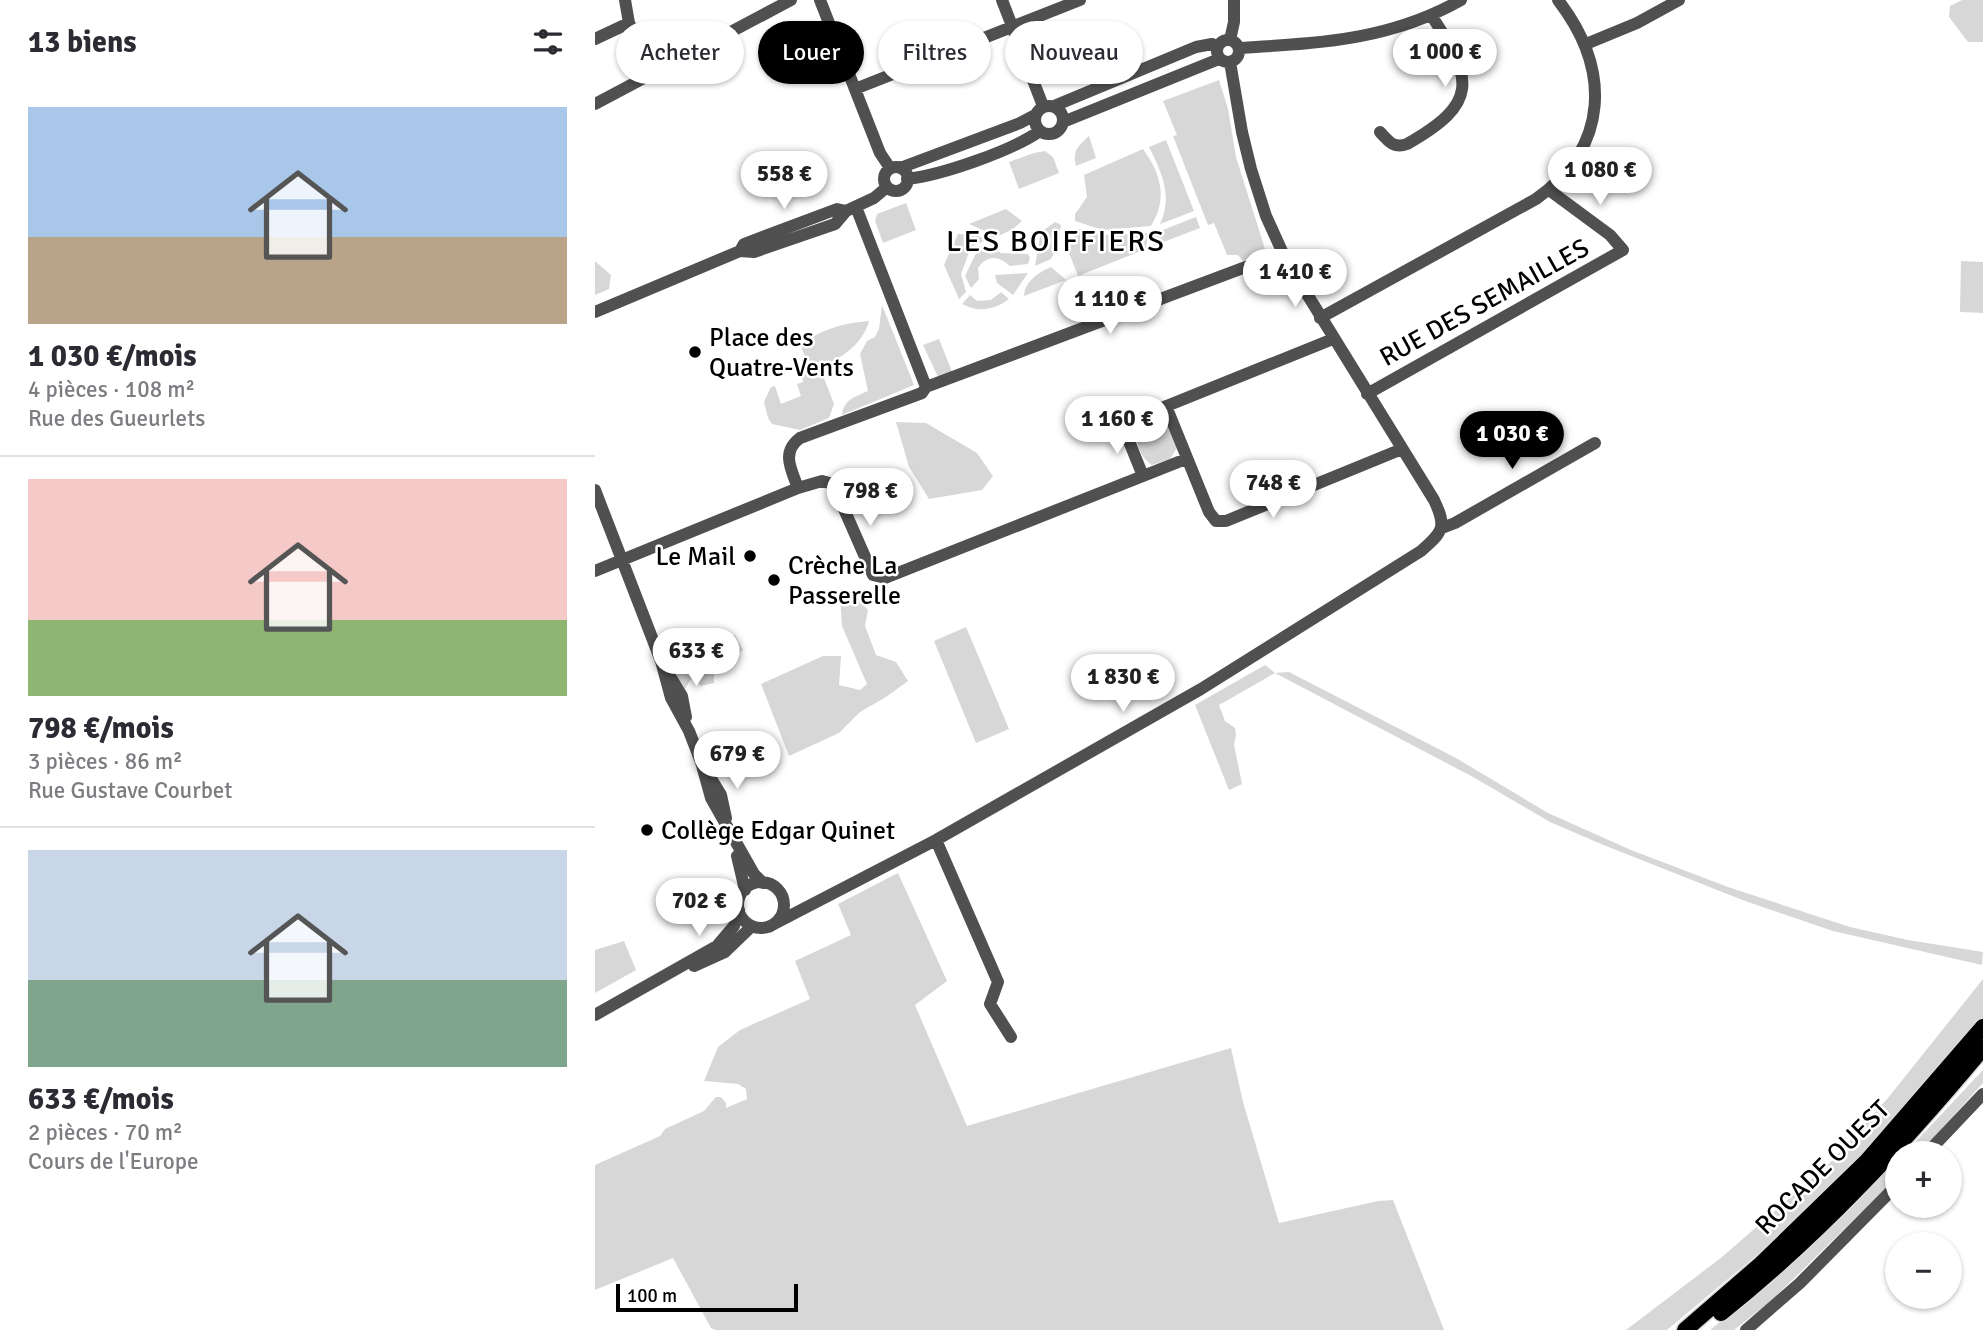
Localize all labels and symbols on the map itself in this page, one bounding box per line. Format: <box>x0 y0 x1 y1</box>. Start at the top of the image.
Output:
pin: 1 000 € <box>1380 29 1510 89</box>
pin: 1 080 € <box>1535 148 1665 207</box>
pin: 558 € <box>735 152 833 211</box>
district label: LES BOIFFIERS <box>946 223 1166 260</box>
street label: RUE DES SEMAILLES <box>1374 232 1595 374</box>
pin: 1 410 € <box>1230 250 1360 309</box>
pin: 1 110 € <box>1045 276 1175 336</box>
place label: Place des Quatre-Vents <box>709 322 854 384</box>
marker: Place des Quatre-Vents <box>687 344 703 360</box>
pin: 1 160 € <box>1052 396 1182 456</box>
pin: 1 030 € <box>1447 412 1577 471</box>
pin: 748 € <box>1224 461 1322 520</box>
pin: 798 € <box>821 468 919 528</box>
place label: Le Mail <box>655 541 736 573</box>
marker: Le Mail <box>742 548 758 564</box>
place label: Crèche La Passerelle <box>788 550 901 612</box>
marker: Crèche La Passerelle <box>766 572 782 588</box>
pin: 633 € <box>647 628 745 688</box>
pin: 1 830 € <box>1058 654 1188 714</box>
pin: 679 € <box>688 732 786 791</box>
place label: Collège Edgar Quinet <box>661 815 895 847</box>
marker: Collège Edgar Quinet <box>639 822 655 838</box>
pin: 702 € <box>650 878 748 938</box>
street label: ROCADE OUEST <box>1749 1094 1897 1242</box>
scale bar <box>616 1281 798 1313</box>

